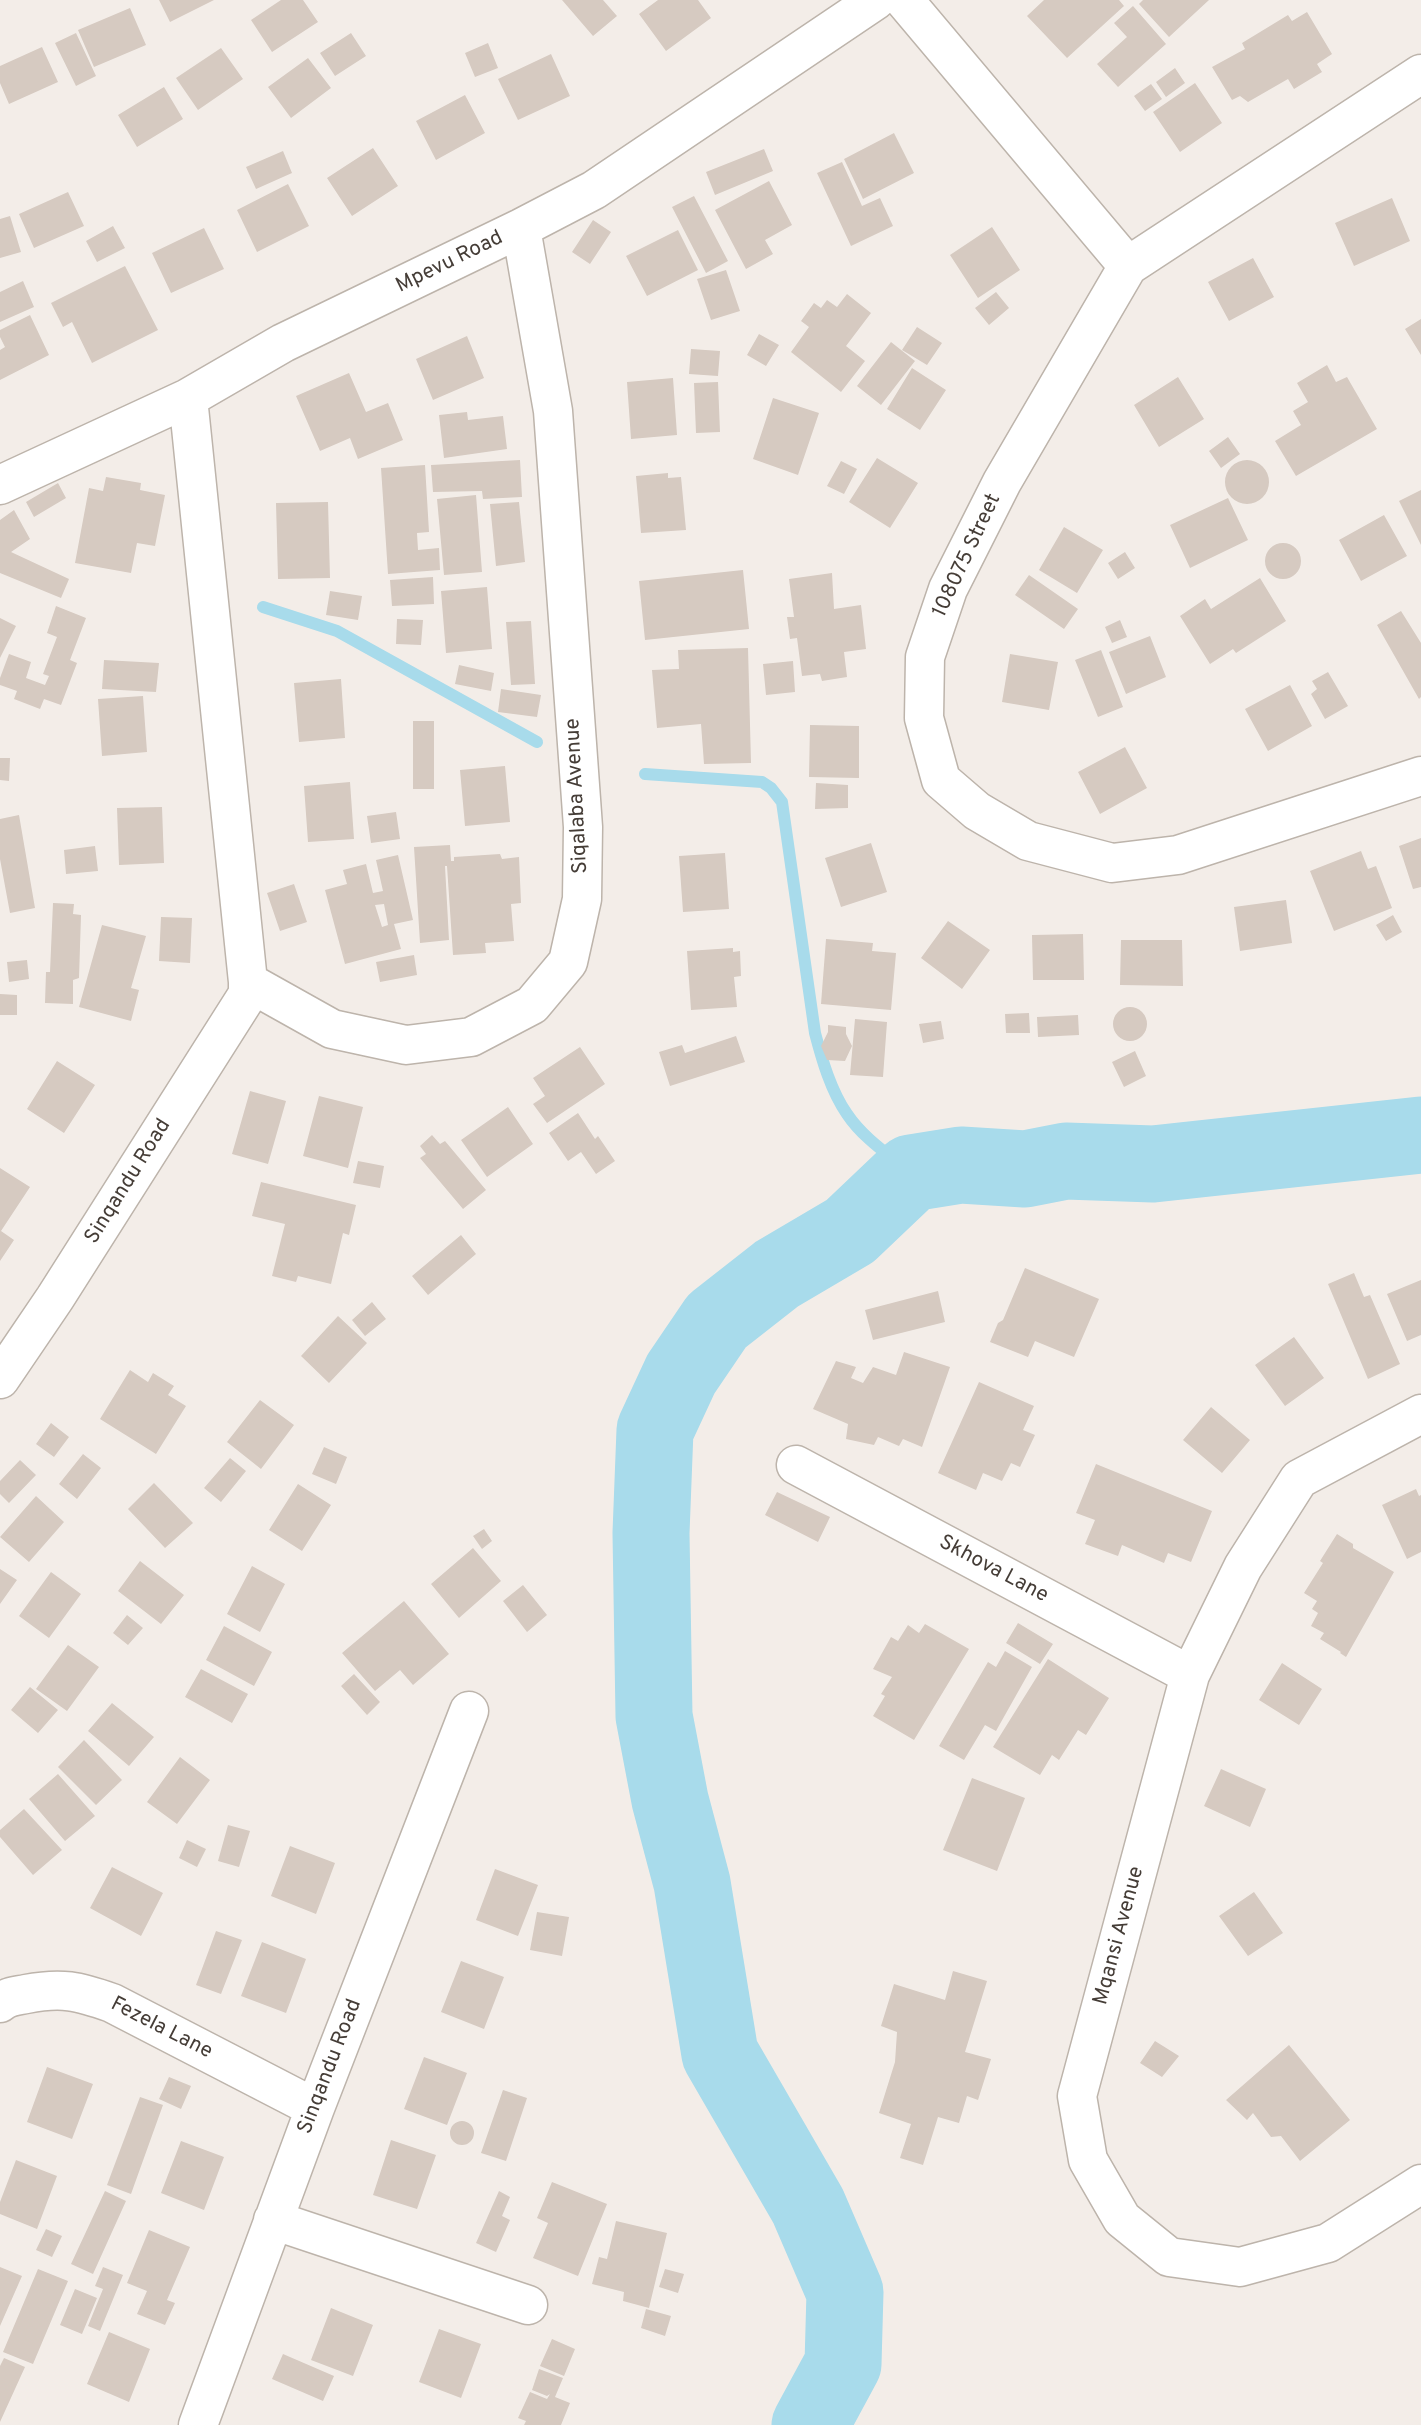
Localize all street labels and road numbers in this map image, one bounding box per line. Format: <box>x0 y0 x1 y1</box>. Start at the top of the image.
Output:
street label: Mpevu Road <box>392 226 508 300</box>
street label: 108075 Street <box>928 490 1008 622</box>
street label: Siqalaba Avenue <box>561 718 595 874</box>
street label: Sinqandu Road <box>81 1115 177 1249</box>
street label: Skhova Lane <box>934 1531 1052 1609</box>
street label: Mqansi Avenue <box>1089 1864 1151 2008</box>
street label: Fezela Lane <box>106 1993 216 2065</box>
street label: Sinqandu Road <box>294 1996 368 2138</box>

